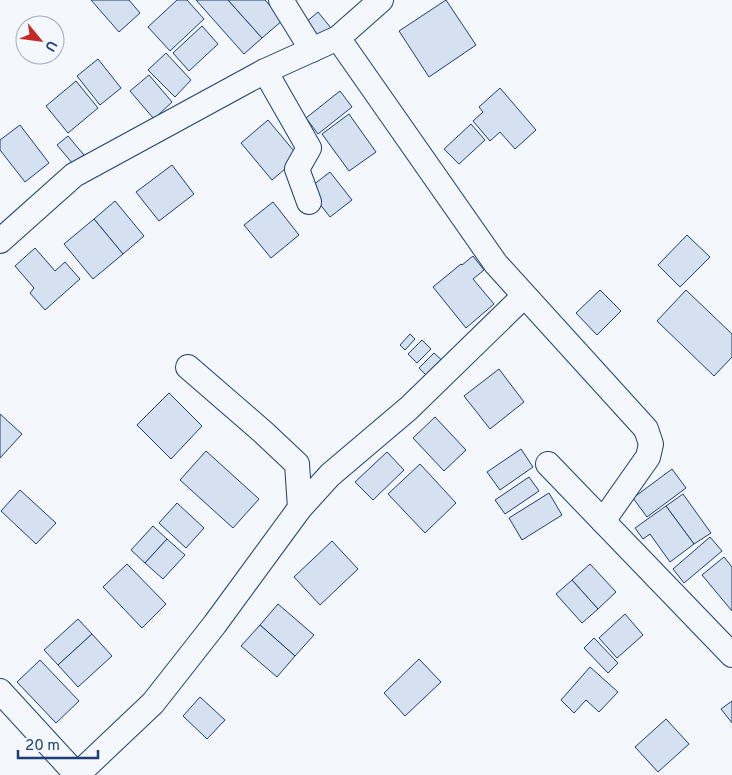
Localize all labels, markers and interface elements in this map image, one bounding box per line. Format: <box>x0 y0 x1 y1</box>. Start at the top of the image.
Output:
north arrow <box>15 15 65 65</box>
text: U <box>40 37 60 54</box>
scale bar <box>18 728 98 760</box>
text: 20 m <box>25 737 60 756</box>

